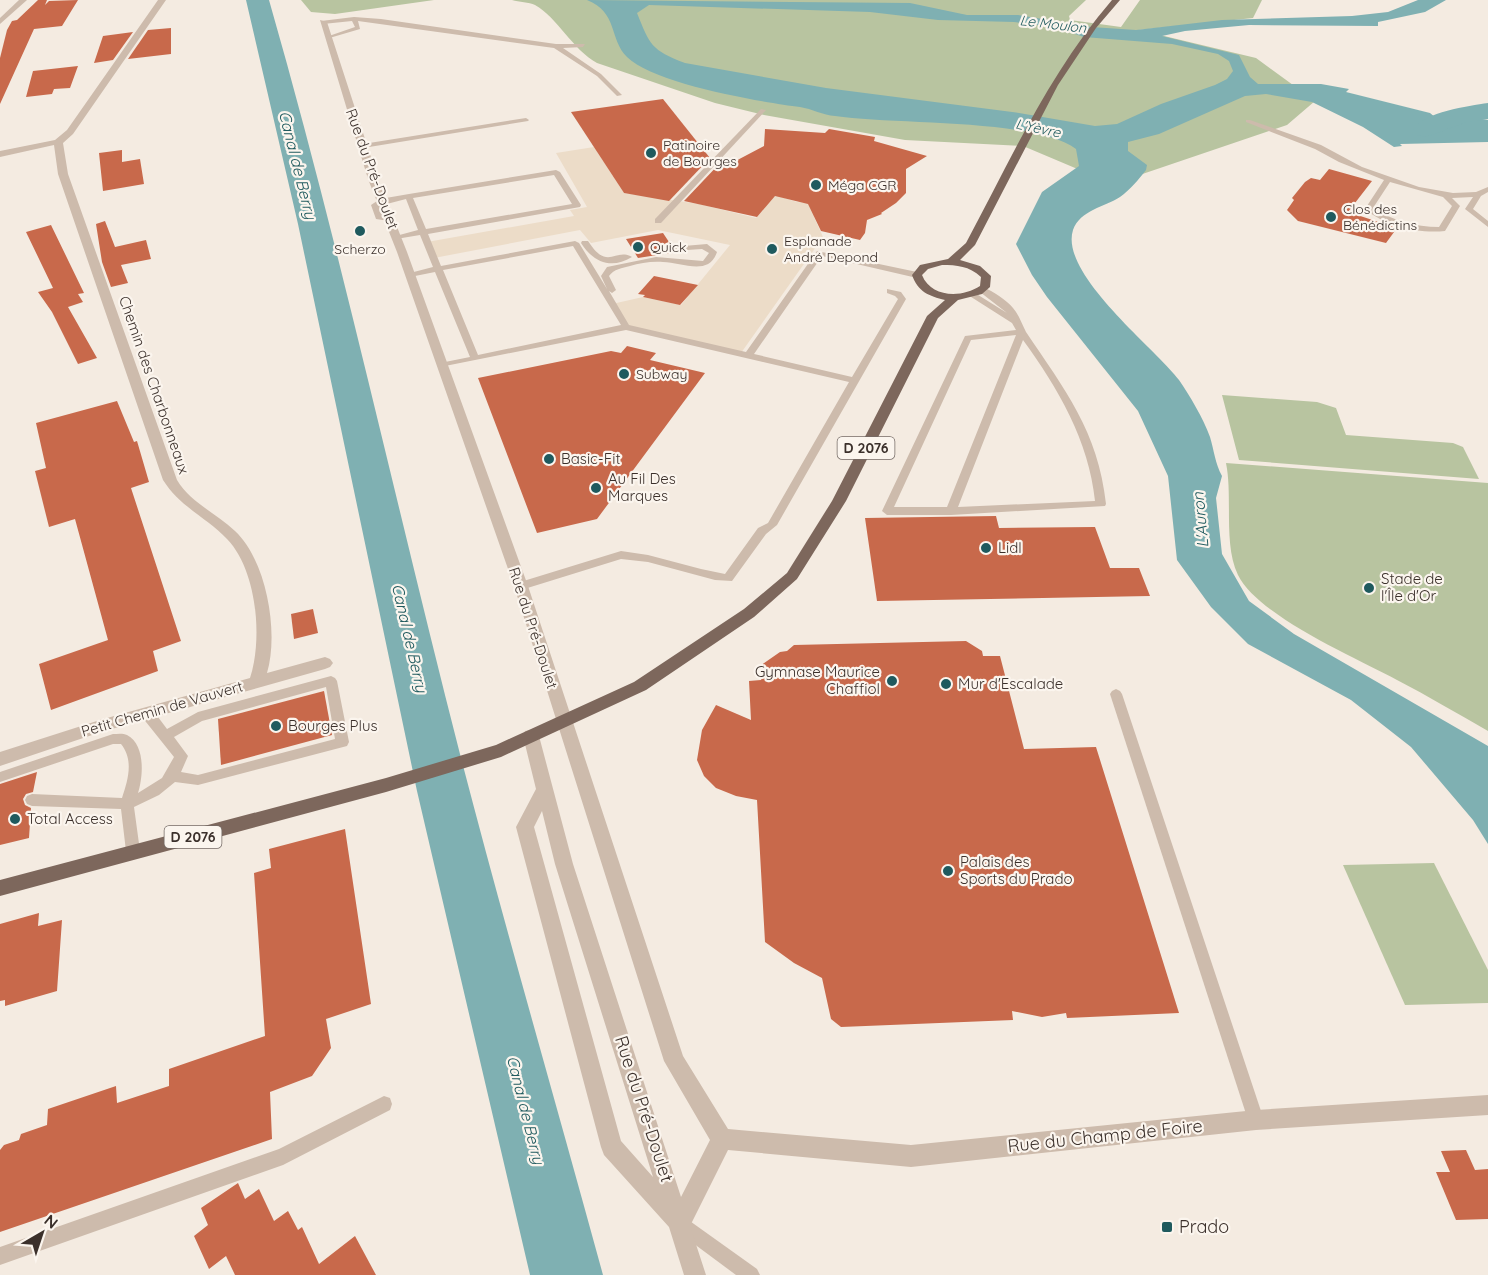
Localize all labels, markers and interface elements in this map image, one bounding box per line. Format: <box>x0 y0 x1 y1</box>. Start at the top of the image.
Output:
water label: Le Moulon <box>1019 11 1088 37</box>
street label: Rue du Pré-Doulet <box>342 106 403 232</box>
water label: Canal de Berry <box>275 109 321 222</box>
water label: L'Yèvre <box>1014 114 1063 142</box>
place label: Patinoire de Bourges <box>663 136 737 170</box>
marker: Patinoire de Bourges <box>644 146 658 160</box>
place label: Méga CGR <box>828 176 897 194</box>
marker: Méga CGR <box>809 178 823 192</box>
place label: Clos des Bénédictins <box>1343 200 1417 234</box>
marker: Clos des Bénédictins <box>1324 210 1338 224</box>
marker: Scherzo <box>353 224 367 238</box>
place label: Esplanade André Depond <box>784 232 878 266</box>
place label: Quick <box>650 238 687 256</box>
place label: Scherzo <box>334 240 386 258</box>
marker: Quick <box>631 240 645 254</box>
marker: Esplanade André Depond <box>765 242 779 256</box>
street label: Chemin des Charbonneaux <box>115 293 194 476</box>
place label: Subway <box>636 365 687 383</box>
marker: Subway <box>617 367 631 381</box>
road number: D 2076 <box>838 437 894 459</box>
place label: Basic-Fit <box>561 449 621 468</box>
marker: Basic-Fit <box>542 452 556 466</box>
place label: Au Fil Des Marques <box>608 469 676 505</box>
marker: Au Fil Des Marques <box>589 481 603 495</box>
water label: L'Auron <box>1188 491 1212 549</box>
place label: Lidl <box>998 538 1022 557</box>
marker: Lidl <box>979 541 993 555</box>
street label: Rue du Pré-Doulet <box>505 564 562 691</box>
place label: Stade de l'Île d'Or <box>1381 569 1443 605</box>
marker: Stade de l'Île d'Or <box>1362 581 1376 595</box>
water label: Canal de Berry <box>388 582 432 695</box>
place label: Gymnase Maurice Chaffiol <box>755 662 880 698</box>
marker: Gymnase Maurice Chaffiol <box>885 674 899 688</box>
place label: Mur d'Escalade <box>958 674 1063 693</box>
street label: Petit Chemin de Vauvert <box>79 676 245 741</box>
marker: Mur d'Escalade <box>939 677 953 691</box>
place label: Bourges Plus <box>288 716 377 735</box>
marker: Bourges Plus <box>269 719 283 733</box>
place label: Total Access <box>27 809 113 828</box>
marker: Total Access <box>8 812 22 826</box>
road number: D 2076 <box>164 826 222 848</box>
place label: Palais des Sports du Prado <box>960 852 1073 888</box>
marker: Palais des Sports du Prado <box>941 864 955 878</box>
street label: Rue du Pré-Doulet <box>610 1033 679 1185</box>
water label: Canal de Berry <box>503 1054 549 1167</box>
street label: Rue du Champ de Foire <box>1006 1114 1204 1157</box>
north arrow <box>12 1203 72 1263</box>
text: N <box>41 1210 62 1233</box>
place label: Prado <box>1179 1215 1229 1238</box>
marker: Prado <box>1160 1220 1174 1234</box>

